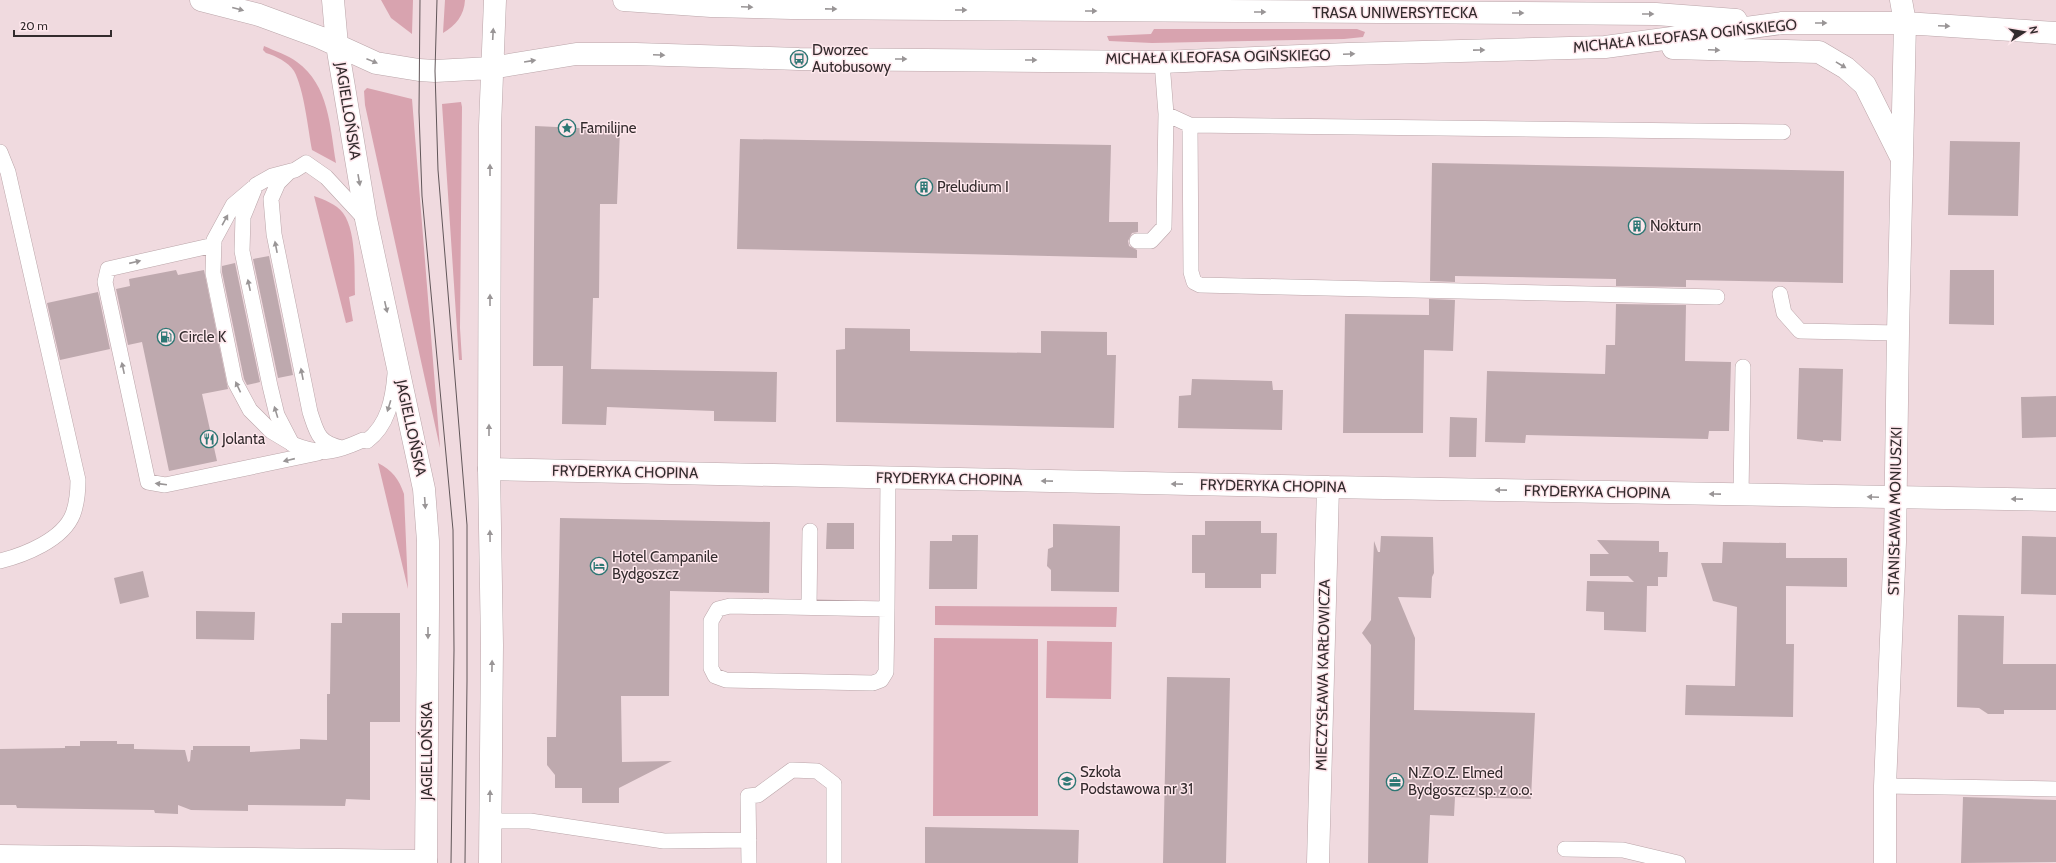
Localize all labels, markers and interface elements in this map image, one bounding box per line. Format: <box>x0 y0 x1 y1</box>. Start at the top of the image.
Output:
one-way arrow <box>741 4 754 10</box>
street label: TRASA UNIWERSYTECKA <box>1313 4 1478 22</box>
one-way arrow <box>825 6 838 12</box>
one-way arrow <box>232 7 245 13</box>
one-way arrow <box>955 7 968 13</box>
one-way arrow <box>1085 8 1098 14</box>
one-way arrow <box>1254 9 1267 15</box>
one-way arrow <box>1512 10 1525 16</box>
one-way arrow <box>1642 11 1655 17</box>
scale bar <box>14 12 111 38</box>
north arrow <box>2004 12 2044 52</box>
street label: MICHAŁA KLEOFASA OGIŃSKIEGO <box>1572 14 1798 57</box>
text: 20 m <box>20 18 48 33</box>
one-way arrow <box>1815 20 1828 26</box>
one-way arrow <box>1938 22 1950 29</box>
text: N <box>2026 25 2041 35</box>
one-way arrow <box>490 28 497 40</box>
place label: Dworzec Autobusowy <box>812 41 892 76</box>
street label: MICHAŁA KLEOFASA OGIŃSKIEGO <box>1105 45 1331 68</box>
one-way arrow <box>1708 46 1720 53</box>
one-way arrow <box>1473 47 1486 53</box>
bus stop icon: Dworzec Autobusowy <box>789 49 809 69</box>
one-way arrow <box>1343 50 1355 57</box>
one-way arrow <box>653 51 665 58</box>
one-way arrow <box>895 56 908 62</box>
one-way arrow <box>1025 57 1038 63</box>
one-way arrow <box>367 58 379 64</box>
one-way arrow <box>524 58 536 64</box>
street label: JAGIELLOŃSKA <box>331 60 366 162</box>
one-way arrow <box>1836 61 1846 69</box>
place icon: Familijne <box>557 118 577 138</box>
place label: Familijne <box>580 119 637 137</box>
one-way arrow <box>487 163 493 176</box>
one-way arrow <box>356 174 362 186</box>
building icon: Preludium I <box>914 177 934 197</box>
place label: Preludium I <box>937 178 1009 196</box>
one-way arrow <box>221 214 228 226</box>
building icon: Nokturn <box>1627 216 1647 236</box>
place label: Nokturn <box>1650 217 1701 235</box>
one-way arrow <box>273 240 279 253</box>
one-way arrow <box>129 259 142 265</box>
one-way arrow <box>246 279 252 291</box>
one-way arrow <box>487 293 493 306</box>
one-way arrow <box>383 301 389 313</box>
fuel station icon: Circle K <box>156 327 176 347</box>
place label: Circle K <box>179 328 227 346</box>
one-way arrow <box>120 362 126 374</box>
one-way arrow <box>299 368 305 380</box>
street label: JAGIELLOŃSKA <box>392 377 431 479</box>
one-way arrow <box>235 381 241 392</box>
one-way arrow <box>386 400 392 412</box>
one-way arrow <box>273 405 279 417</box>
one-way arrow <box>486 423 492 436</box>
street label: STANISŁAWA MONIUSZKI <box>1885 426 1905 596</box>
restaurant icon: Jolanta <box>199 429 219 449</box>
place label: Jolanta <box>221 430 266 448</box>
one-way arrow <box>282 458 295 464</box>
street label: FRYDERYKA CHOPINA <box>552 462 699 482</box>
street label: FRYDERYKA CHOPINA <box>876 469 1023 489</box>
street label: FRYDERYKA CHOPINA <box>1200 476 1347 496</box>
one-way arrow <box>1040 478 1053 484</box>
one-way arrow <box>155 481 167 487</box>
one-way arrow <box>1170 481 1183 487</box>
street label: FRYDERYKA CHOPINA <box>1524 482 1671 502</box>
one-way arrow <box>1495 487 1507 494</box>
one-way arrow <box>1709 491 1721 498</box>
one-way arrow <box>1867 494 1879 501</box>
one-way arrow <box>2010 496 2023 502</box>
one-way arrow <box>421 497 428 509</box>
one-way arrow <box>487 529 493 542</box>
place label: Hotel Campanile Bydgoszcz <box>612 548 718 583</box>
hotel icon: Hotel Campanile Bydgoszcz <box>589 556 609 576</box>
street label: MIECZYSŁAWA KARŁOWICZA <box>1312 578 1334 771</box>
one-way arrow <box>425 627 431 640</box>
one-way arrow <box>488 660 495 672</box>
street label: JAGIELLOŃSKA <box>417 701 436 801</box>
place label: Szkoła Podstawowa nr 31 <box>1080 763 1193 798</box>
place label: N.Z.O.Z. Elmed Bydgoszcz sp. z o.o. <box>1408 764 1533 799</box>
school or university icon: Szkoła Podstawowa nr 31 <box>1057 771 1077 791</box>
office icon: N.Z.O.Z. Elmed Bydgoszcz sp. z o.o. <box>1385 772 1405 792</box>
one-way arrow <box>487 789 493 802</box>

